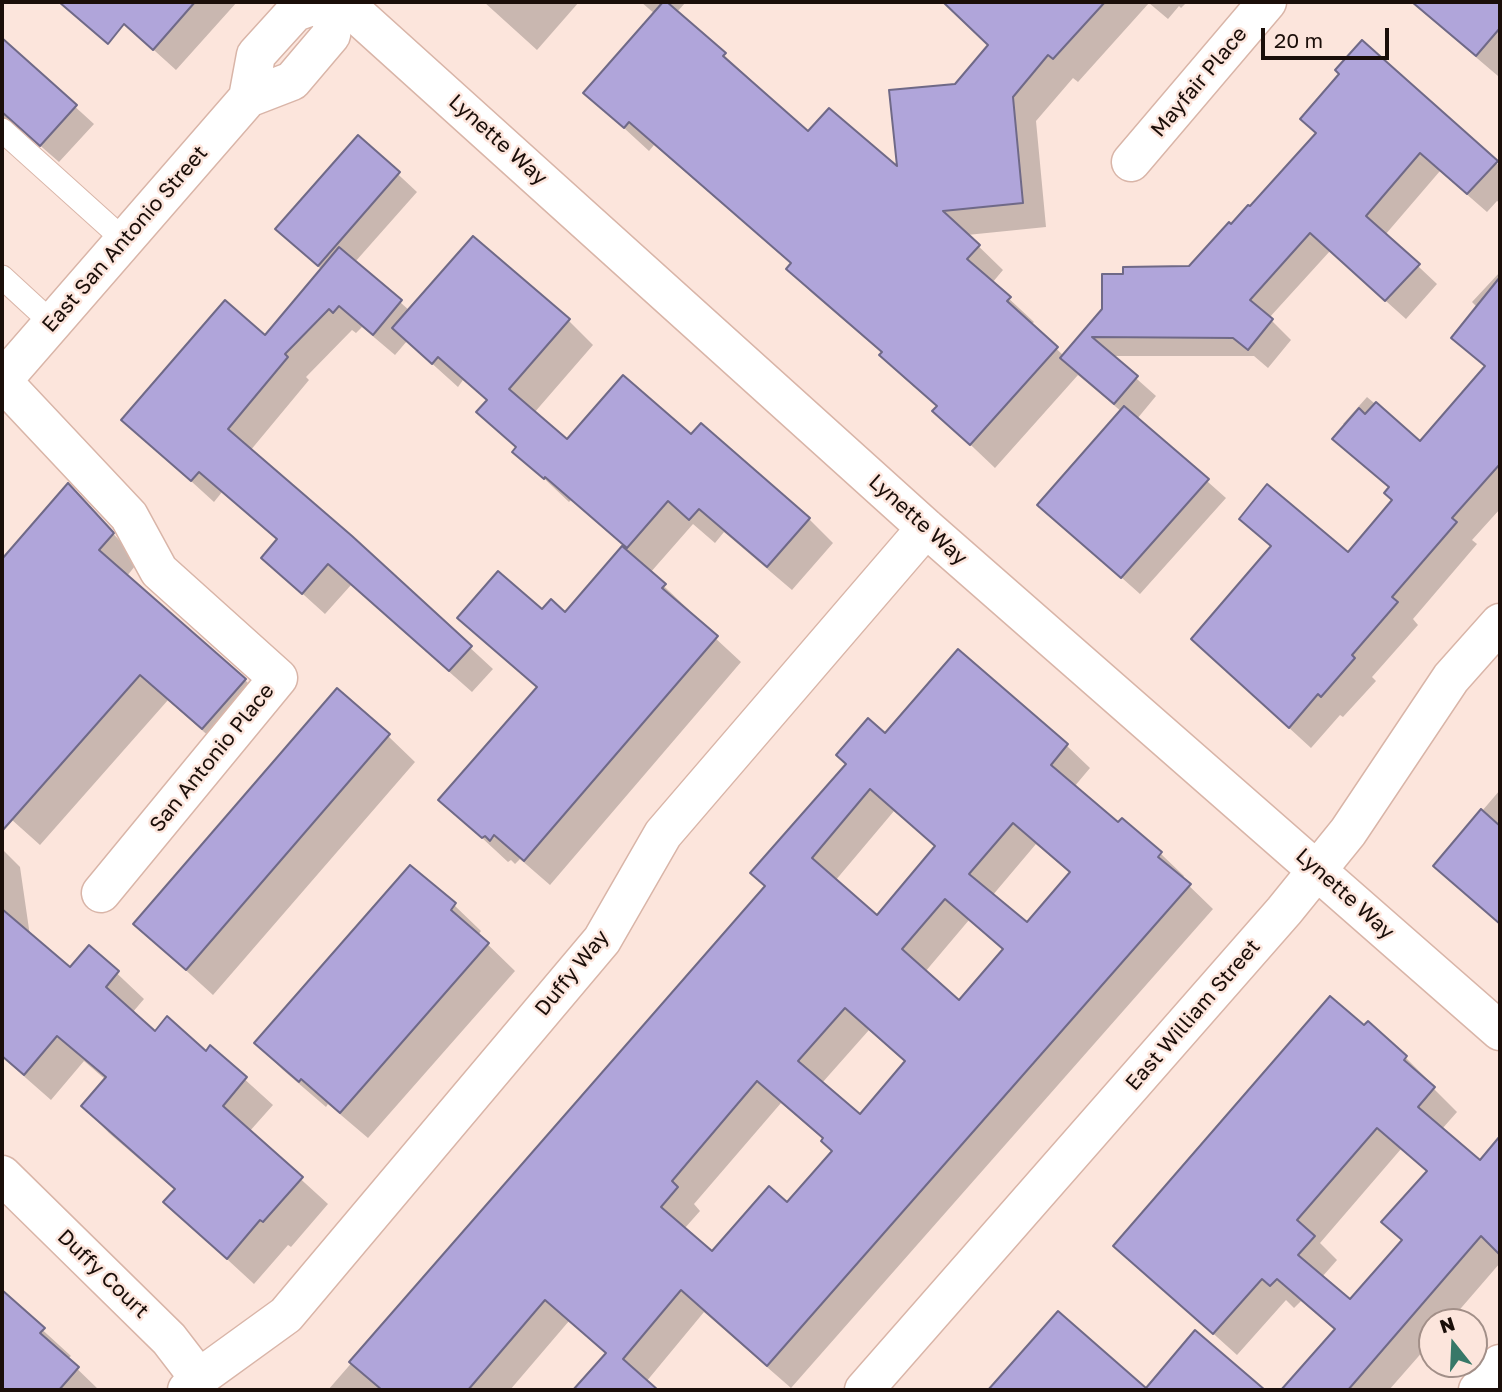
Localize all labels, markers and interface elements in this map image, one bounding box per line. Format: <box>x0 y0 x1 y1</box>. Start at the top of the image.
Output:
scale bar <box>1264 14 1392 58</box>
street label: Mayfair Place <box>1146 22 1252 142</box>
text: 20 m <box>1274 27 1323 53</box>
street label: Lynette Way <box>444 89 552 191</box>
street label: East San Antonio Street <box>37 141 213 337</box>
street label: Lynette Way <box>864 469 972 571</box>
street label: San Antonio Place <box>144 679 280 837</box>
street label: Lynette Way <box>1291 843 1399 945</box>
street label: Duffy Way <box>530 925 614 1021</box>
street label: East William Street <box>1121 934 1265 1096</box>
street label: Duffy Court <box>52 1224 154 1324</box>
north arrow <box>1418 1308 1488 1378</box>
text: N <box>1437 1311 1457 1338</box>

